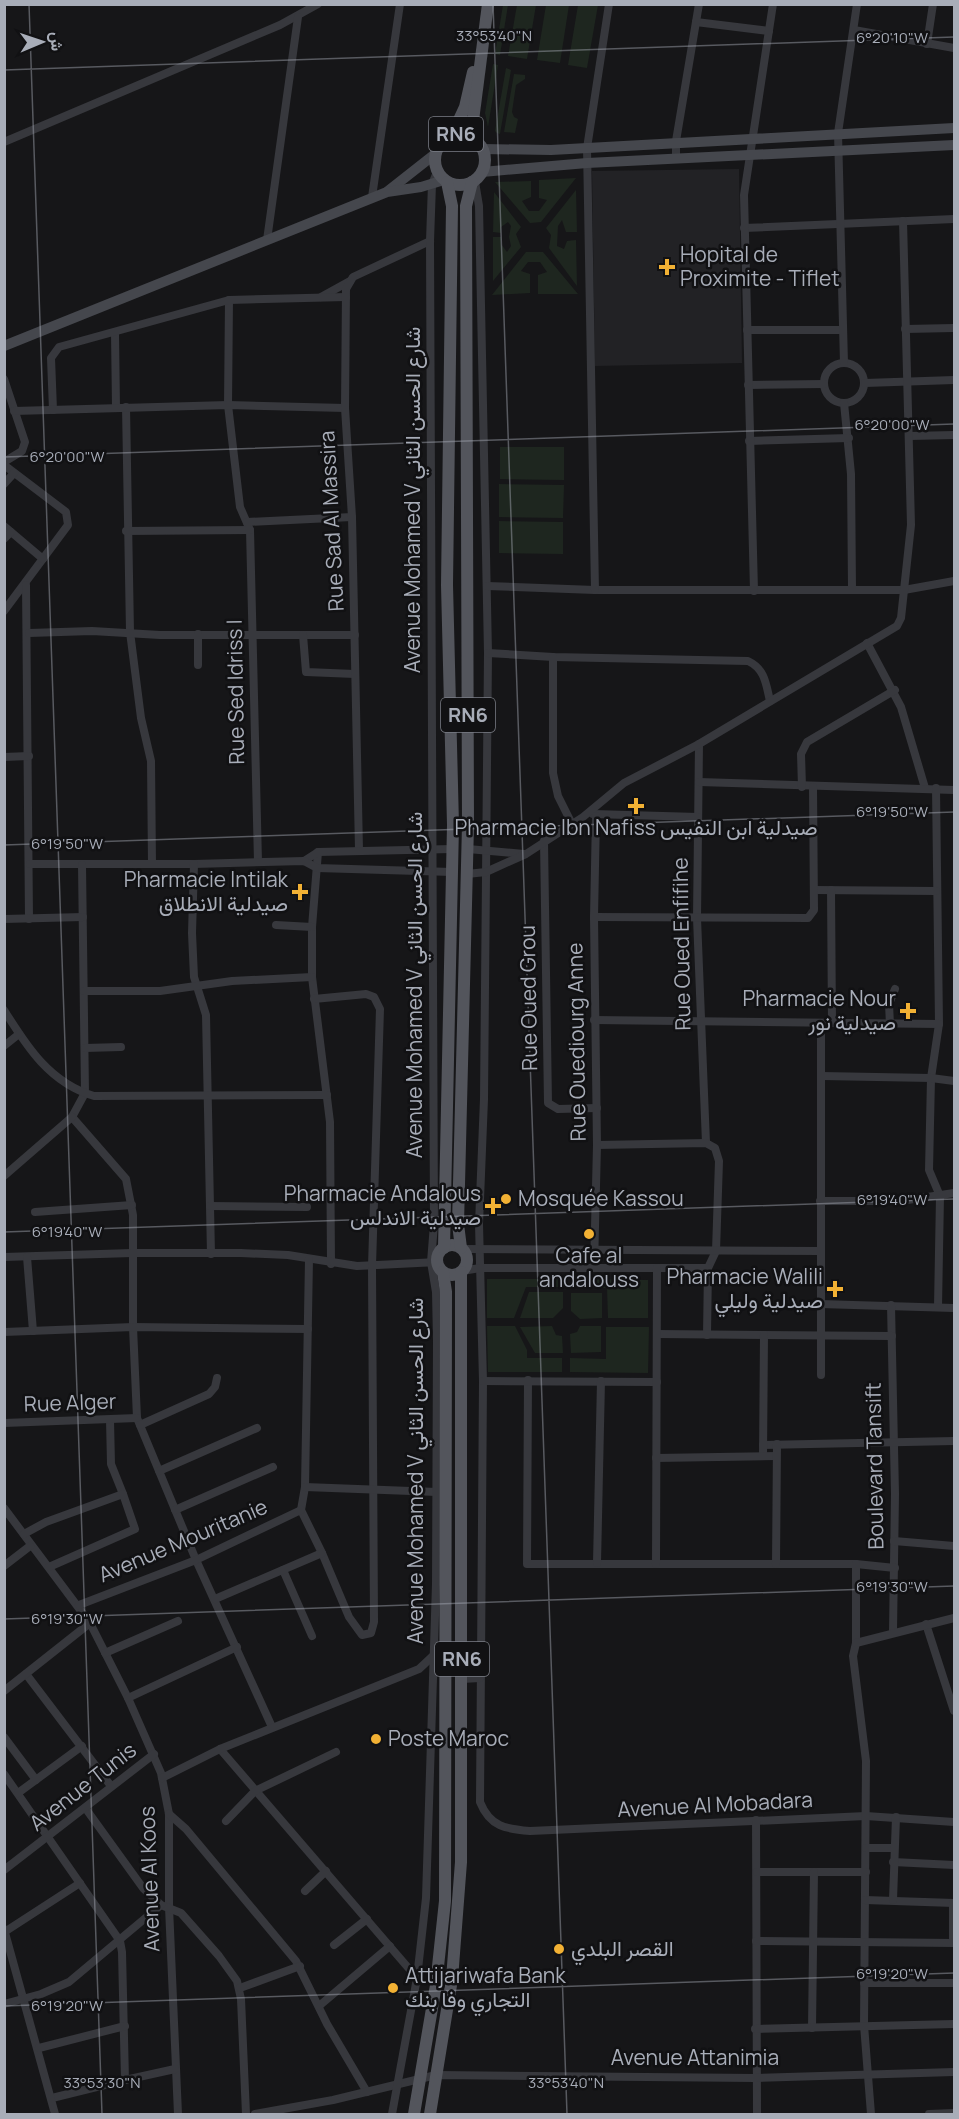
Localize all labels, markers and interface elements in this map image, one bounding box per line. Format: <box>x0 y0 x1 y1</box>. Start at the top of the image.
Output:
north arrow <box>12 12 72 72</box>
text: 33°53'40"N <box>456 25 532 46</box>
text: 6°20'10"W <box>856 27 928 48</box>
text: ش <box>46 31 68 51</box>
road number: RN6 <box>429 117 483 151</box>
place label: Hopital de Proximite - Tiflet <box>680 240 840 292</box>
marker: Hopital de Proximite - Tiflet <box>658 258 676 276</box>
street label: Avenue Mohamed V شارع الحسن الثاني <box>398 327 430 673</box>
text: 6°20'00"W <box>854 414 930 435</box>
street label: Rue Sad Al Massira <box>312 430 350 612</box>
text: 6°20'00"W <box>29 446 105 467</box>
street label: Rue Sed Idriss I <box>220 619 250 765</box>
road number: RN6 <box>441 698 495 732</box>
marker: Pharmacie Ibn Nafiss صيدلية ابن النفيس <box>629 799 643 813</box>
text: 6°19'50"W <box>856 801 928 822</box>
street label: Avenue Mohamed V شارع الحسن الثاني <box>400 812 432 1158</box>
place label: Pharmacie Ibn Nafiss صيدلية ابن النفيس <box>454 813 818 841</box>
text: 6°19'50"W <box>31 833 103 854</box>
street label: Rue Oued Enfifihe <box>665 857 697 1031</box>
place label: Pharmacie Intilak صيدلية الانطلاق <box>124 865 289 917</box>
marker: Pharmacie Intilak صيدلية الانطلاق <box>293 885 307 899</box>
street label: Rue Oued Grou <box>513 925 543 1071</box>
street label: Rue Ouediourg Anne <box>560 942 592 1142</box>
place label: Pharmacie Nour صيدلية نور <box>743 984 896 1036</box>
marker: Pharmacie Nour صيدلية نور <box>901 1004 915 1018</box>
place label: Pharmacie Andalous صيدلية الاندلس <box>284 1179 481 1231</box>
place label: Mosquée Kassou <box>518 1184 684 1212</box>
text: 6°19'40"W <box>857 1189 927 1210</box>
marker: Mosquée Kassou <box>499 1192 513 1206</box>
marker: Pharmacie Andalous صيدلية الاندلس <box>486 1199 500 1213</box>
text: 6°19'40"W <box>32 1221 102 1242</box>
marker: Cafe al andalouss <box>582 1227 596 1241</box>
place label: Cafe al andalouss <box>539 1241 639 1293</box>
place label: Pharmacie Walili صيدلية وليلي <box>666 1262 823 1318</box>
marker: Pharmacie Walili صيدلية وليلي <box>828 1282 842 1296</box>
street label: Avenue Mohamed V شارع الحسن الثاني <box>401 1298 433 1644</box>
street label: Boulevard Tansift <box>859 1382 889 1550</box>
street label: Rue Alger <box>23 1386 117 1418</box>
street label: Avenue Mouritanie <box>94 1492 271 1588</box>
text: 6°19'30"W <box>856 1576 928 1597</box>
text: 6°19'30"W <box>31 1608 103 1629</box>
road number: RN6 <box>435 1642 489 1676</box>
place label: Poste Maroc <box>388 1724 509 1752</box>
marker: Poste Maroc <box>369 1732 383 1746</box>
street label: Avenue Tunis <box>23 1736 142 1837</box>
street label: Avenue Al Mobadara <box>617 1785 813 1823</box>
street label: Avenue Al Koos <box>132 1806 166 1952</box>
place label: القصر البلدي <box>571 1934 674 1966</box>
marker: القصر البلدي <box>552 1942 566 1956</box>
place label: Attijariwafa Bank التجاري وفا بنك <box>405 1961 566 2017</box>
text: 6°19'20"W <box>856 1963 928 1984</box>
marker: Attijariwafa Bank التجاري وفا بنك <box>386 1981 400 1995</box>
text: 6°19'20"W <box>31 1995 103 2016</box>
street label: Avenue Attanimia <box>611 2043 779 2071</box>
text: 33°53'30"N <box>63 2072 141 2093</box>
text: 33°53'40"N <box>528 2072 604 2093</box>

